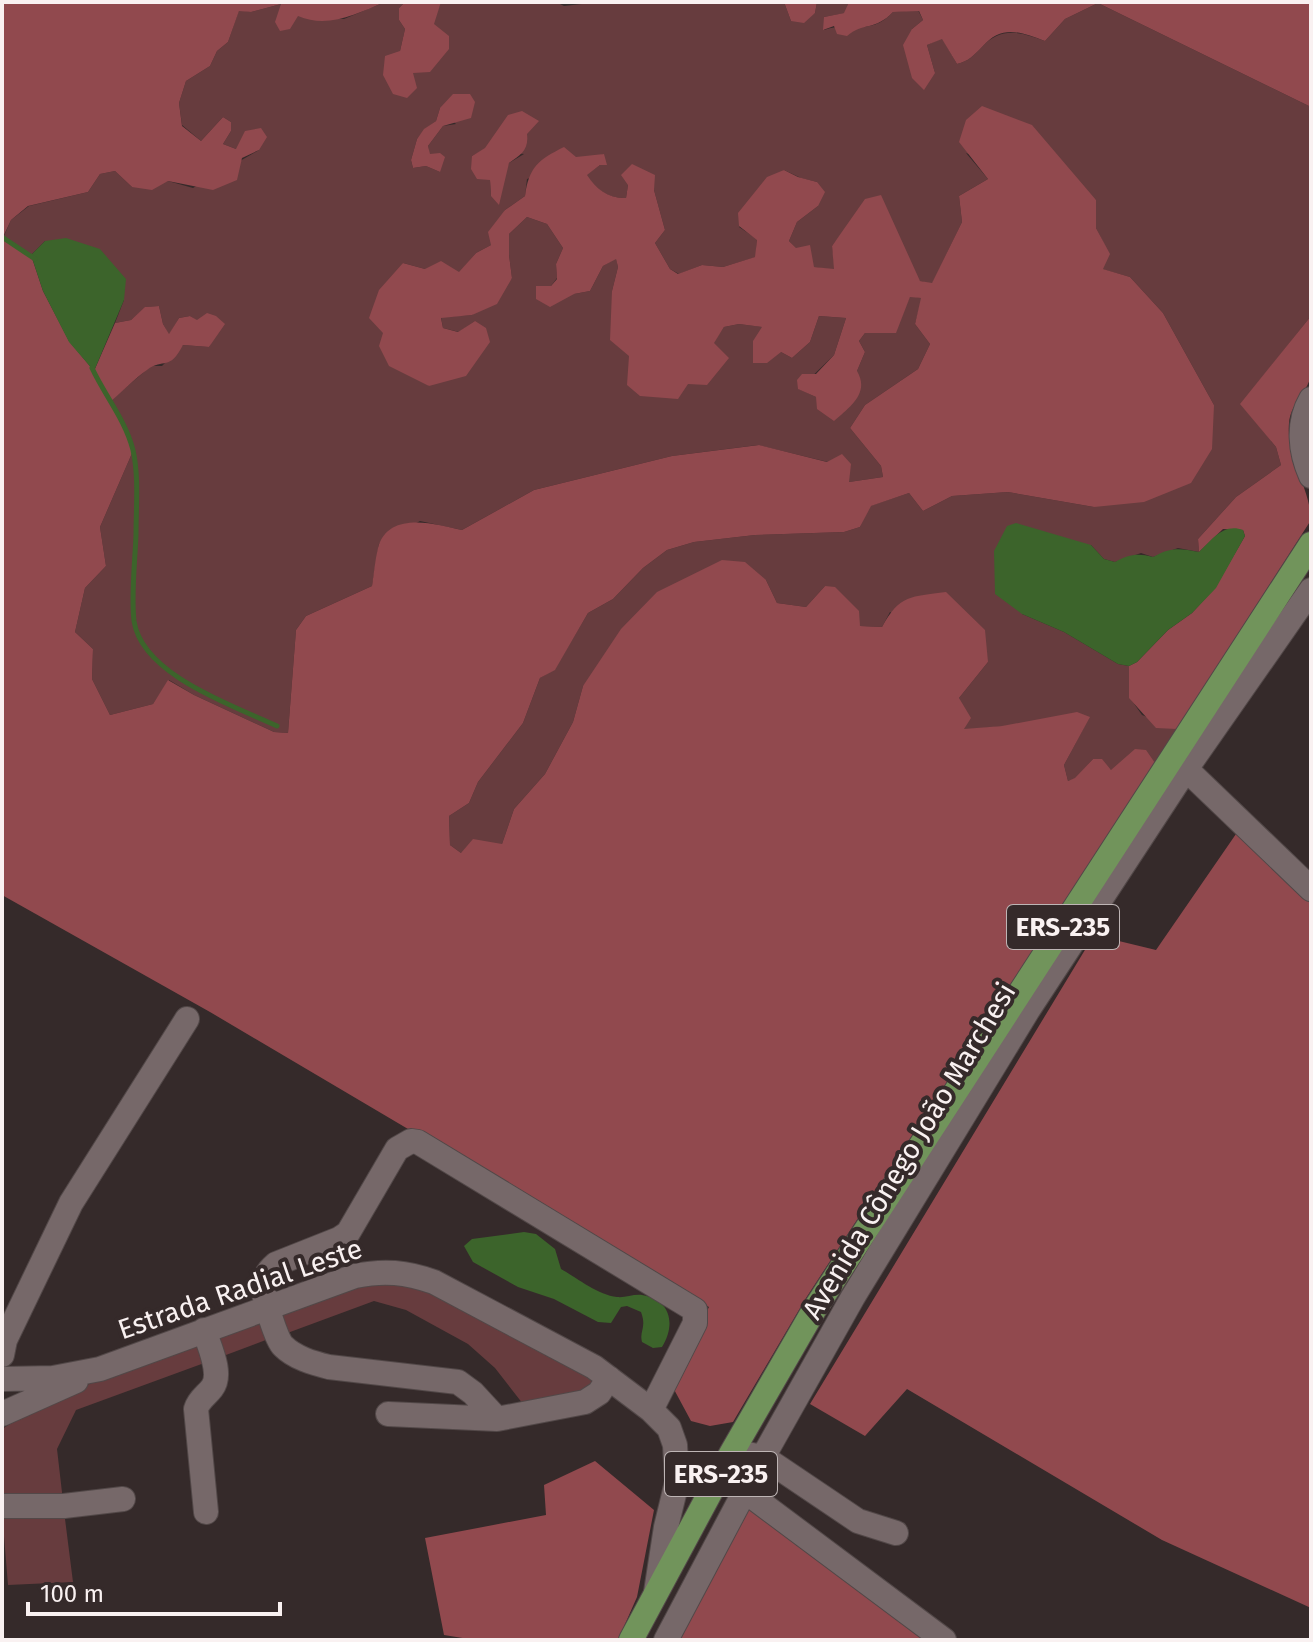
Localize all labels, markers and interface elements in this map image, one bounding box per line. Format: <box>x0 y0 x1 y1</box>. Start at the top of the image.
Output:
road number: ERS-235 <box>1007 905 1119 949</box>
street label: Avenida Cônego João Marchesi <box>795 977 1023 1325</box>
street label: Estrada Radial Leste <box>114 1232 366 1346</box>
road number: ERS-235 <box>665 1452 777 1496</box>
scale bar <box>28 1566 280 1616</box>
text: 100 m <box>40 1580 104 1608</box>

